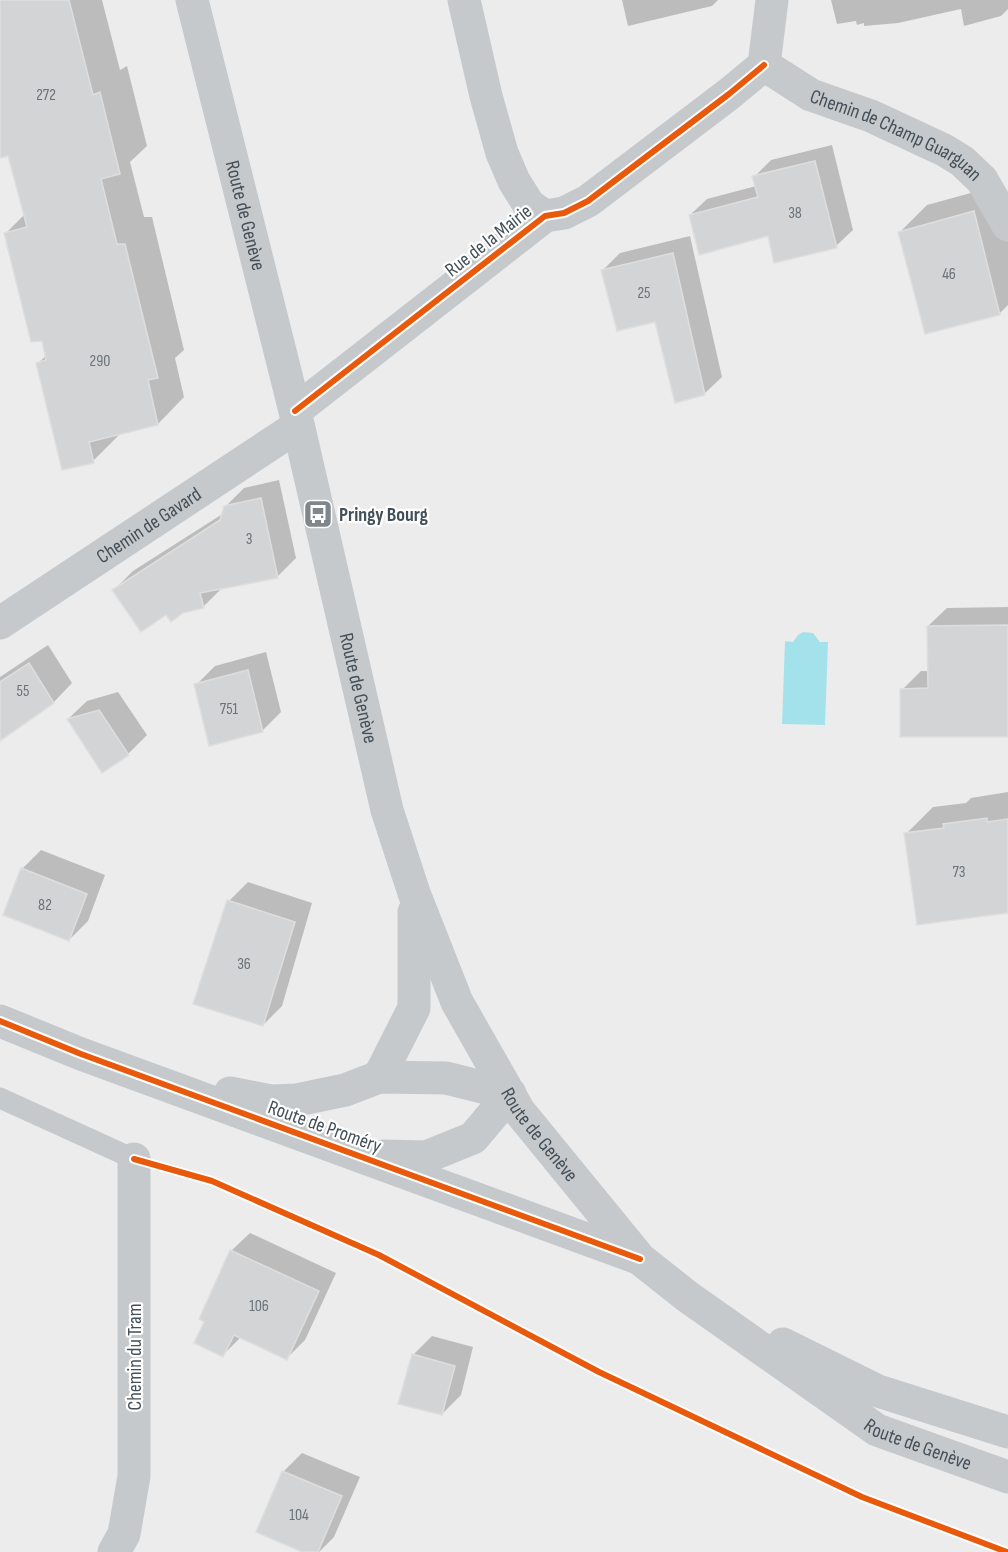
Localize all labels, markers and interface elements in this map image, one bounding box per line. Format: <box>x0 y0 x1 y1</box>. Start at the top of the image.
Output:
street label: Chemin de Champ Guarguan <box>807 85 986 186</box>
house number: 272 <box>36 86 56 105</box>
street label: Route de Genève <box>220 158 270 273</box>
street label: Rue de la Mairie <box>440 199 537 282</box>
house number: 38 <box>788 204 802 223</box>
house number: 46 <box>942 265 956 284</box>
house number: 25 <box>637 284 651 303</box>
house number: 290 <box>90 352 110 371</box>
street label: Chemin de Gavard <box>92 482 206 569</box>
bus stop icon: Pringy Bourg <box>302 498 334 530</box>
place label: Pringy Bourg <box>339 503 428 527</box>
house number: 3 <box>246 530 252 549</box>
street label: Route de Genève <box>334 631 382 746</box>
house number: 55 <box>17 682 29 701</box>
house number: 751 <box>220 700 239 719</box>
house number: 73 <box>952 863 966 882</box>
house number: 82 <box>38 896 52 915</box>
house number: 36 <box>237 955 251 974</box>
street label: Route de Genève <box>495 1084 583 1187</box>
street label: Route de Proméry <box>265 1095 385 1159</box>
house number: 106 <box>249 1297 269 1316</box>
street label: Chemin du Tram <box>123 1303 147 1411</box>
street label: Route de Genève <box>859 1414 975 1476</box>
house number: 104 <box>289 1506 309 1525</box>

